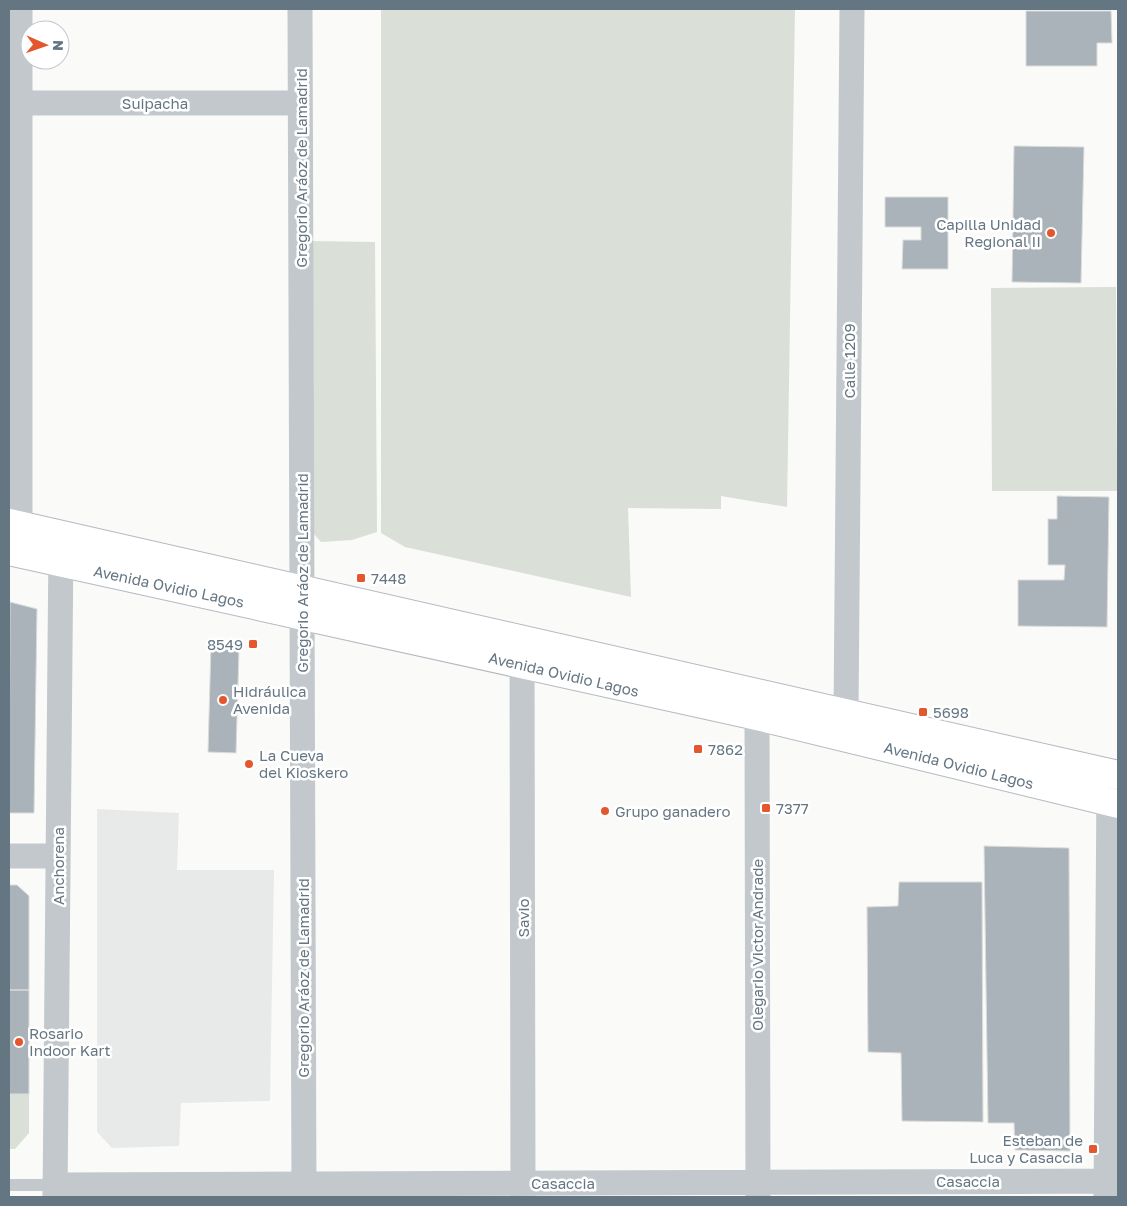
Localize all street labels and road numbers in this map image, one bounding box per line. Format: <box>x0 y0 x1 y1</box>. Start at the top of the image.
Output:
street label: Gregorio Aráoz de Lamadrid <box>292 68 310 268</box>
street label: Suipacha <box>122 94 188 112</box>
street label: Calle 1209 <box>840 324 858 398</box>
street label: Gregorio Aráoz de Lamadrid <box>293 473 311 673</box>
street label: Avenida Ovidio Lagos <box>92 561 246 611</box>
street label: Avenida Ovidio Lagos <box>487 648 641 700</box>
street label: Avenida Ovidio Lagos <box>882 738 1036 792</box>
street label: Anchorena <box>49 827 67 905</box>
street label: Olegario Victor Andrade <box>748 859 766 1031</box>
street label: Gregorio Aráoz de Lamadrid <box>294 878 312 1078</box>
street label: Savio <box>514 898 532 938</box>
street label: Casaccia <box>936 1172 1000 1190</box>
street label: Casaccia <box>531 1174 595 1192</box>

